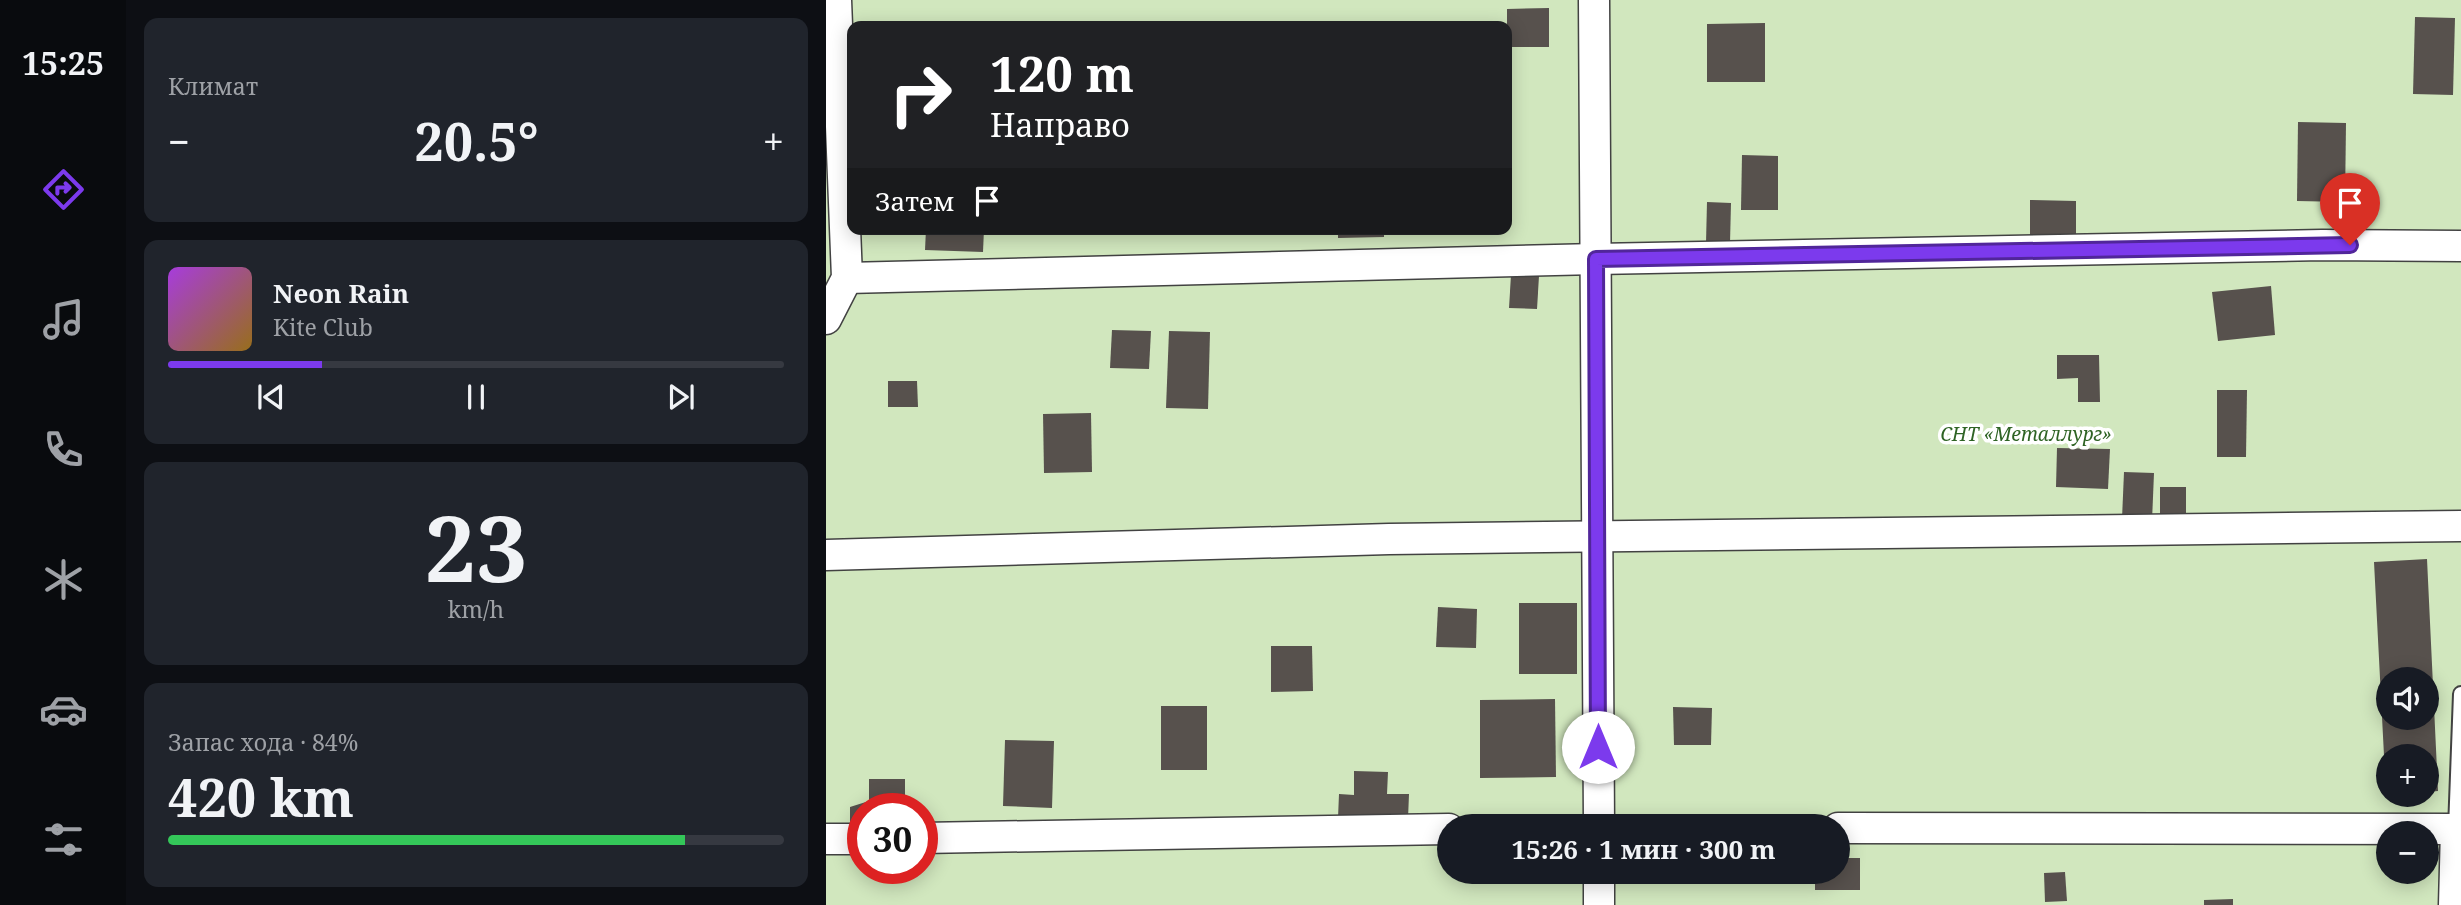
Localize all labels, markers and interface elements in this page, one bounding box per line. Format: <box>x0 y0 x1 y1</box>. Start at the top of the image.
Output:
text: 120 m <box>990 40 1134 106</box>
text: 15:25 <box>22 41 104 84</box>
icon: right <box>875 49 966 140</box>
text: Климат <box>168 70 258 102</box>
text: Направо <box>990 103 1130 146</box>
text: 20.5° <box>414 105 539 176</box>
text: − <box>168 115 190 167</box>
text: + <box>763 115 784 167</box>
icon: directions <box>39 165 88 214</box>
pin <box>2320 173 2380 245</box>
icon: arrive <box>968 182 1006 220</box>
text: Затем <box>875 183 954 219</box>
icon: arrive <box>2331 184 2369 222</box>
text: Neon Rain <box>273 275 409 311</box>
icon: music <box>39 295 88 344</box>
text: Kite Club <box>273 311 373 343</box>
icon: previous <box>252 378 290 416</box>
icon: pause <box>457 378 495 416</box>
icon: next <box>662 378 700 416</box>
park label: СНТ «Металлург» <box>1940 421 2112 447</box>
icon: phone <box>39 425 88 474</box>
text: 23 <box>425 485 527 609</box>
icon: climate <box>39 555 88 604</box>
text: km/h <box>448 593 504 625</box>
map controls <box>2376 667 2439 884</box>
button: sound <box>2376 667 2439 730</box>
icon: car <box>39 685 88 734</box>
position arrow <box>1561 710 1635 784</box>
text: Запас хода · 84% <box>168 726 358 758</box>
button: + <box>2376 744 2439 807</box>
text: 420 km <box>168 761 354 832</box>
speed limit sign: 30 <box>847 793 938 884</box>
icon: filters <box>39 815 88 864</box>
button: − <box>2376 821 2439 884</box>
text: 15:26 · 1 мин · 300 m <box>1511 831 1776 867</box>

